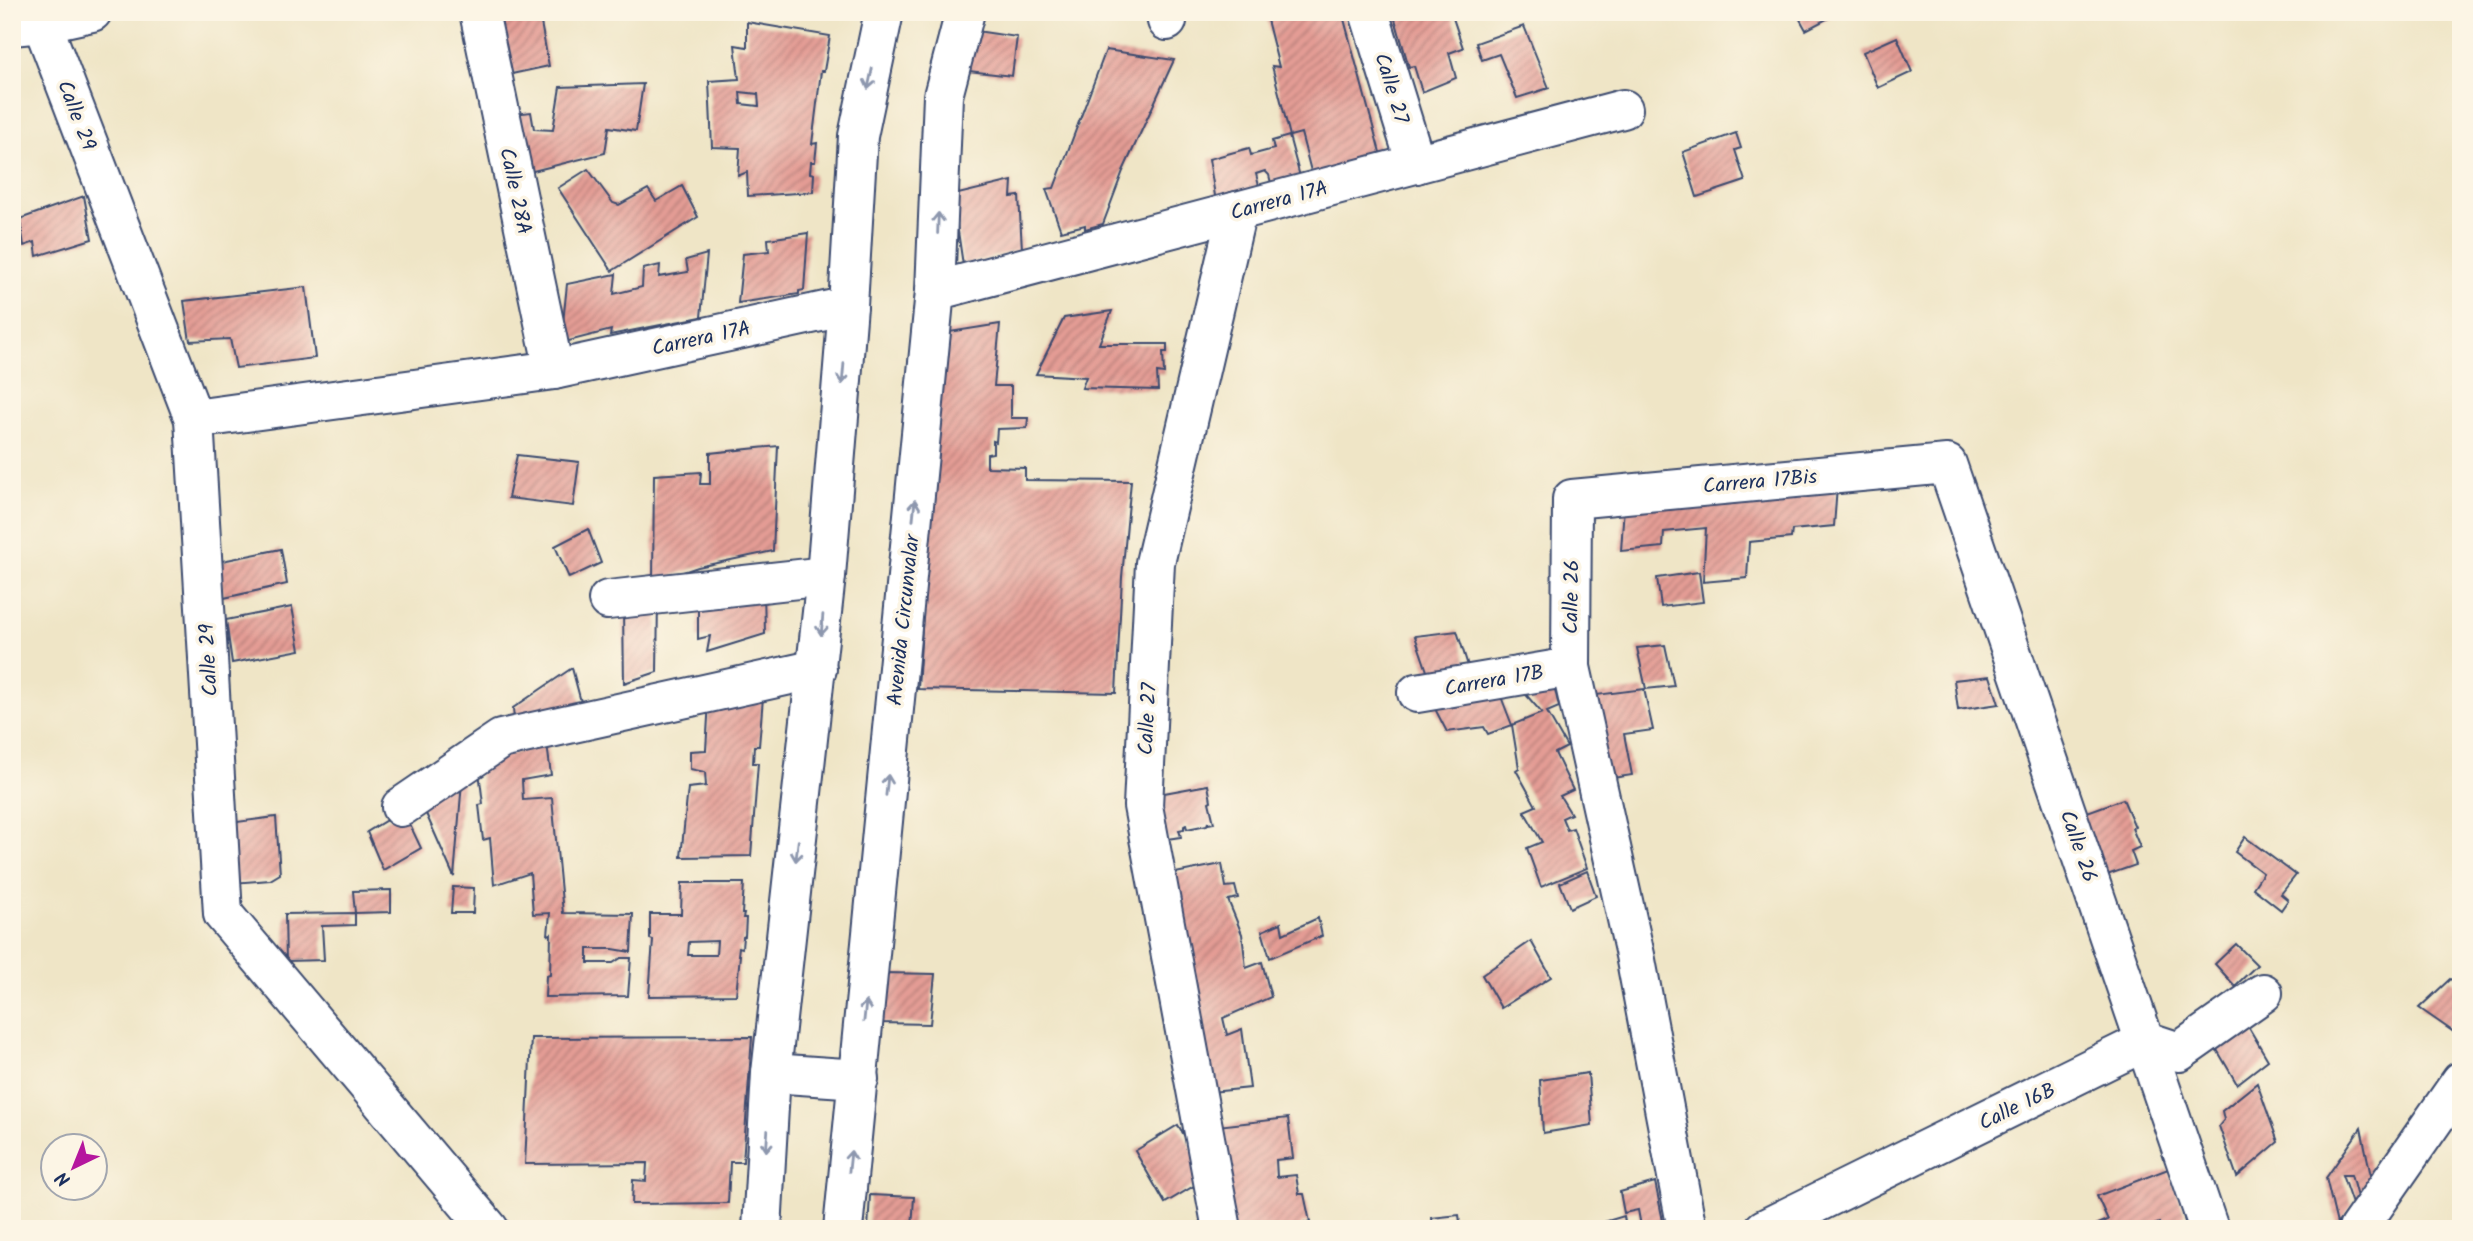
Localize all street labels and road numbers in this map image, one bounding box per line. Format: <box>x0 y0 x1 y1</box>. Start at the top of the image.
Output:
street label: Calle 27 <box>1364 49 1417 129</box>
street label: Calle 29 <box>47 76 104 156</box>
street label: Calle 28A <box>489 145 540 238</box>
street label: Carrera 17A <box>1227 173 1332 230</box>
street label: Carrera 17A <box>649 313 754 366</box>
street label: Carrera 17Bis <box>1702 461 1819 504</box>
street label: Avenida Circunvalar <box>879 532 930 707</box>
street label: Calle 26 <box>1555 560 1590 635</box>
street label: Calle 29 <box>191 623 228 697</box>
street label: Carrera 17B <box>1442 656 1547 706</box>
street label: Calle 27 <box>1130 681 1167 756</box>
street label: Calle 26 <box>2050 806 2105 887</box>
street label: Calle 16B <box>1973 1074 2062 1140</box>

